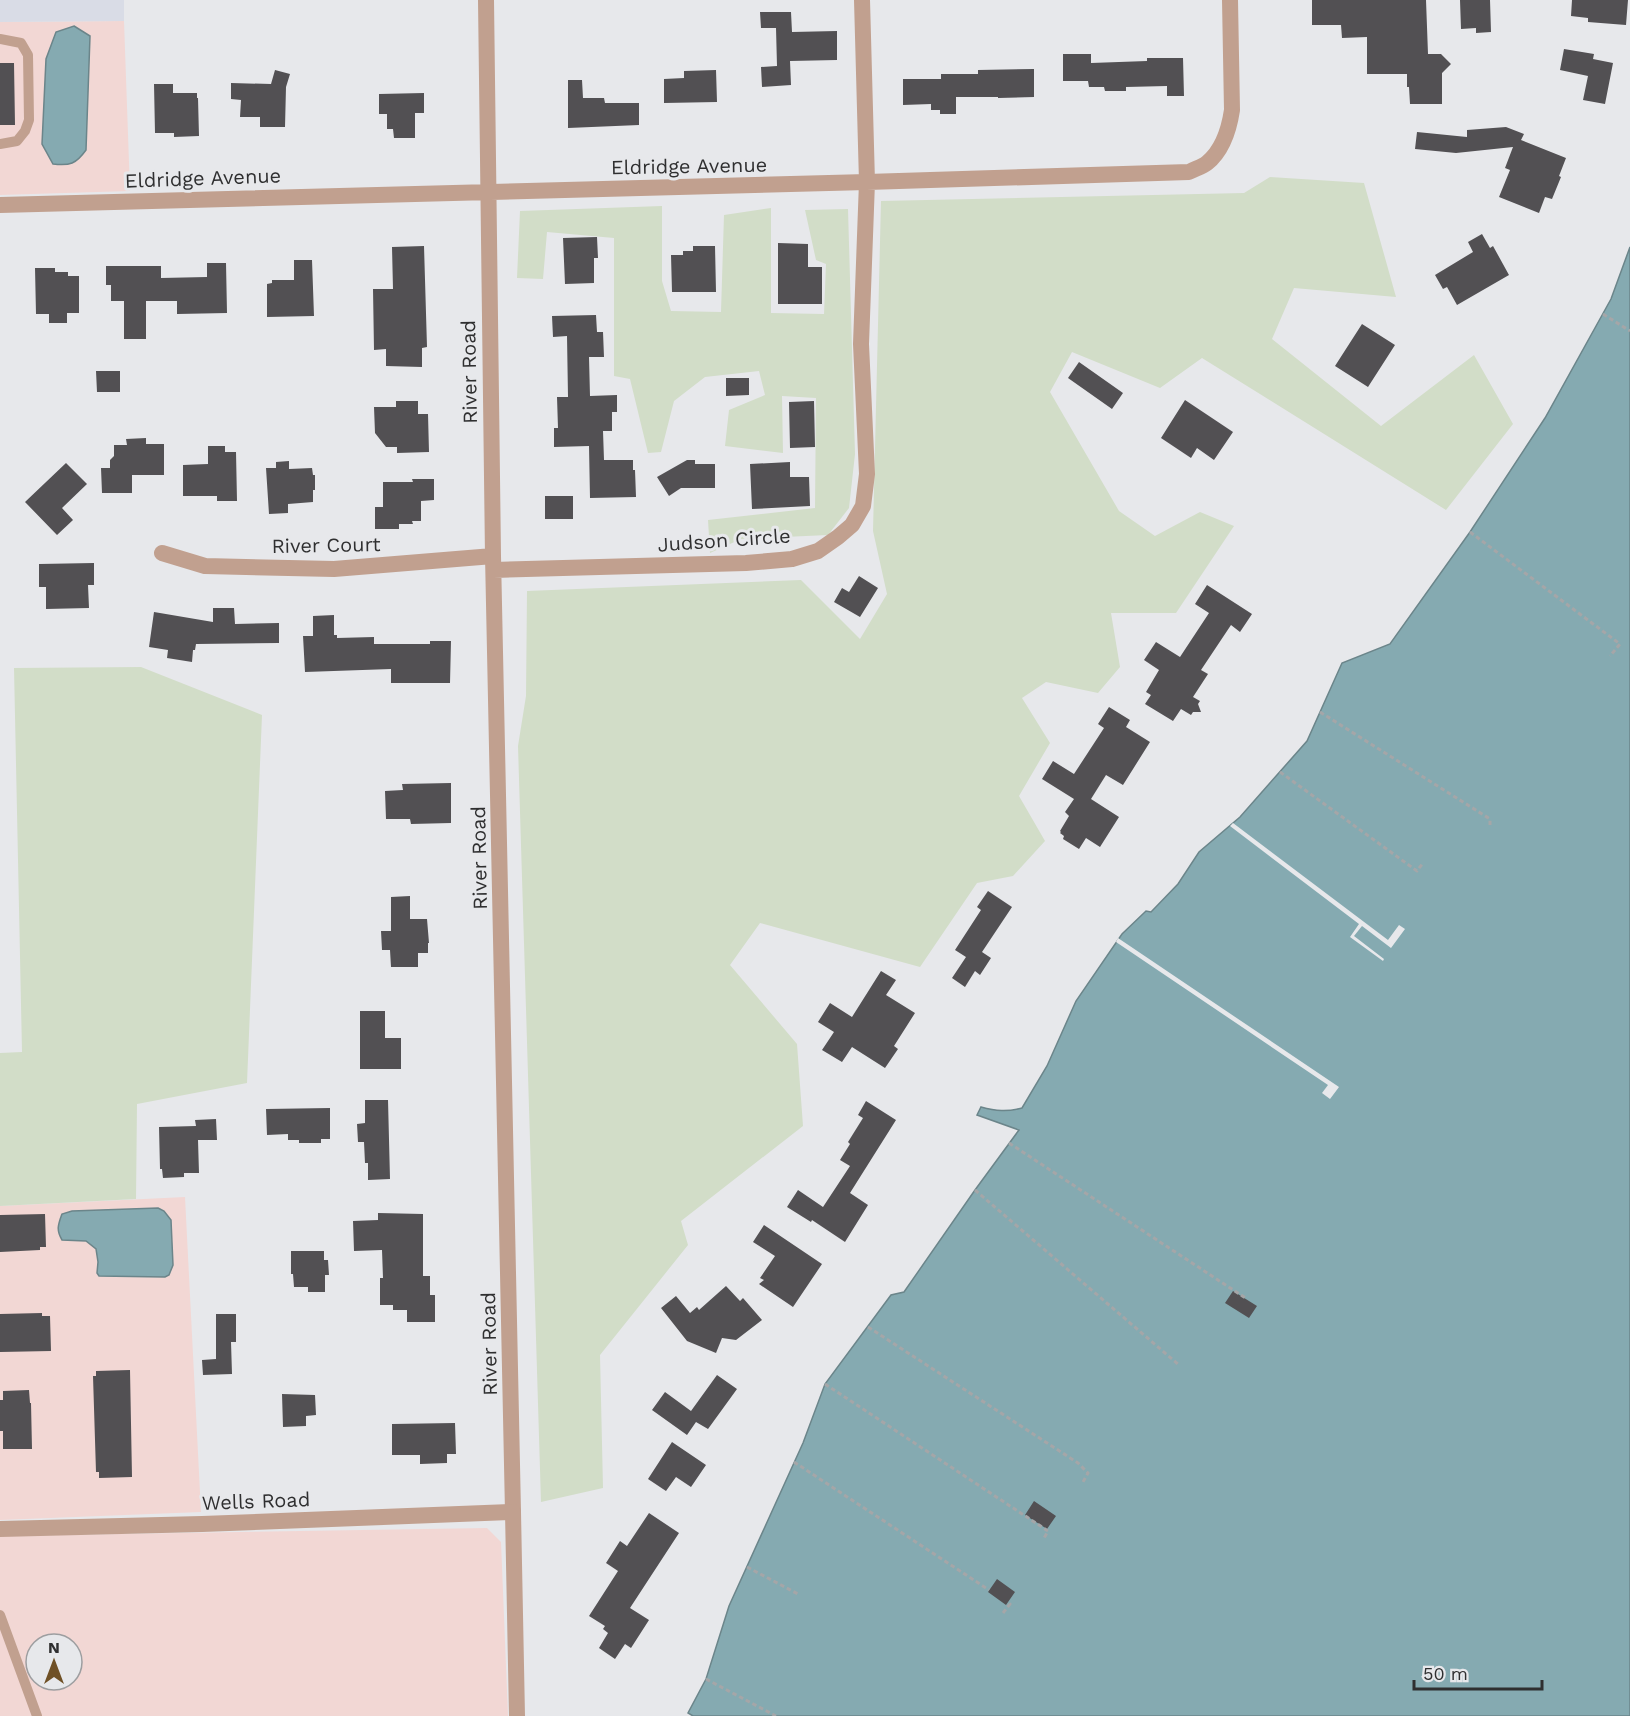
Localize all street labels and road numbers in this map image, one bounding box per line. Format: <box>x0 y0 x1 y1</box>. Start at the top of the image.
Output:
street label: Eldridge Avenue <box>611 153 767 179</box>
street label: Eldridge Avenue <box>124 163 282 193</box>
street label: River Road <box>456 320 482 424</box>
street label: Judson Circle <box>657 523 791 557</box>
street label: River Court <box>271 532 381 558</box>
street label: River Road <box>466 806 492 910</box>
street label: River Road <box>476 1292 502 1396</box>
street label: Wells Road <box>201 1487 311 1515</box>

